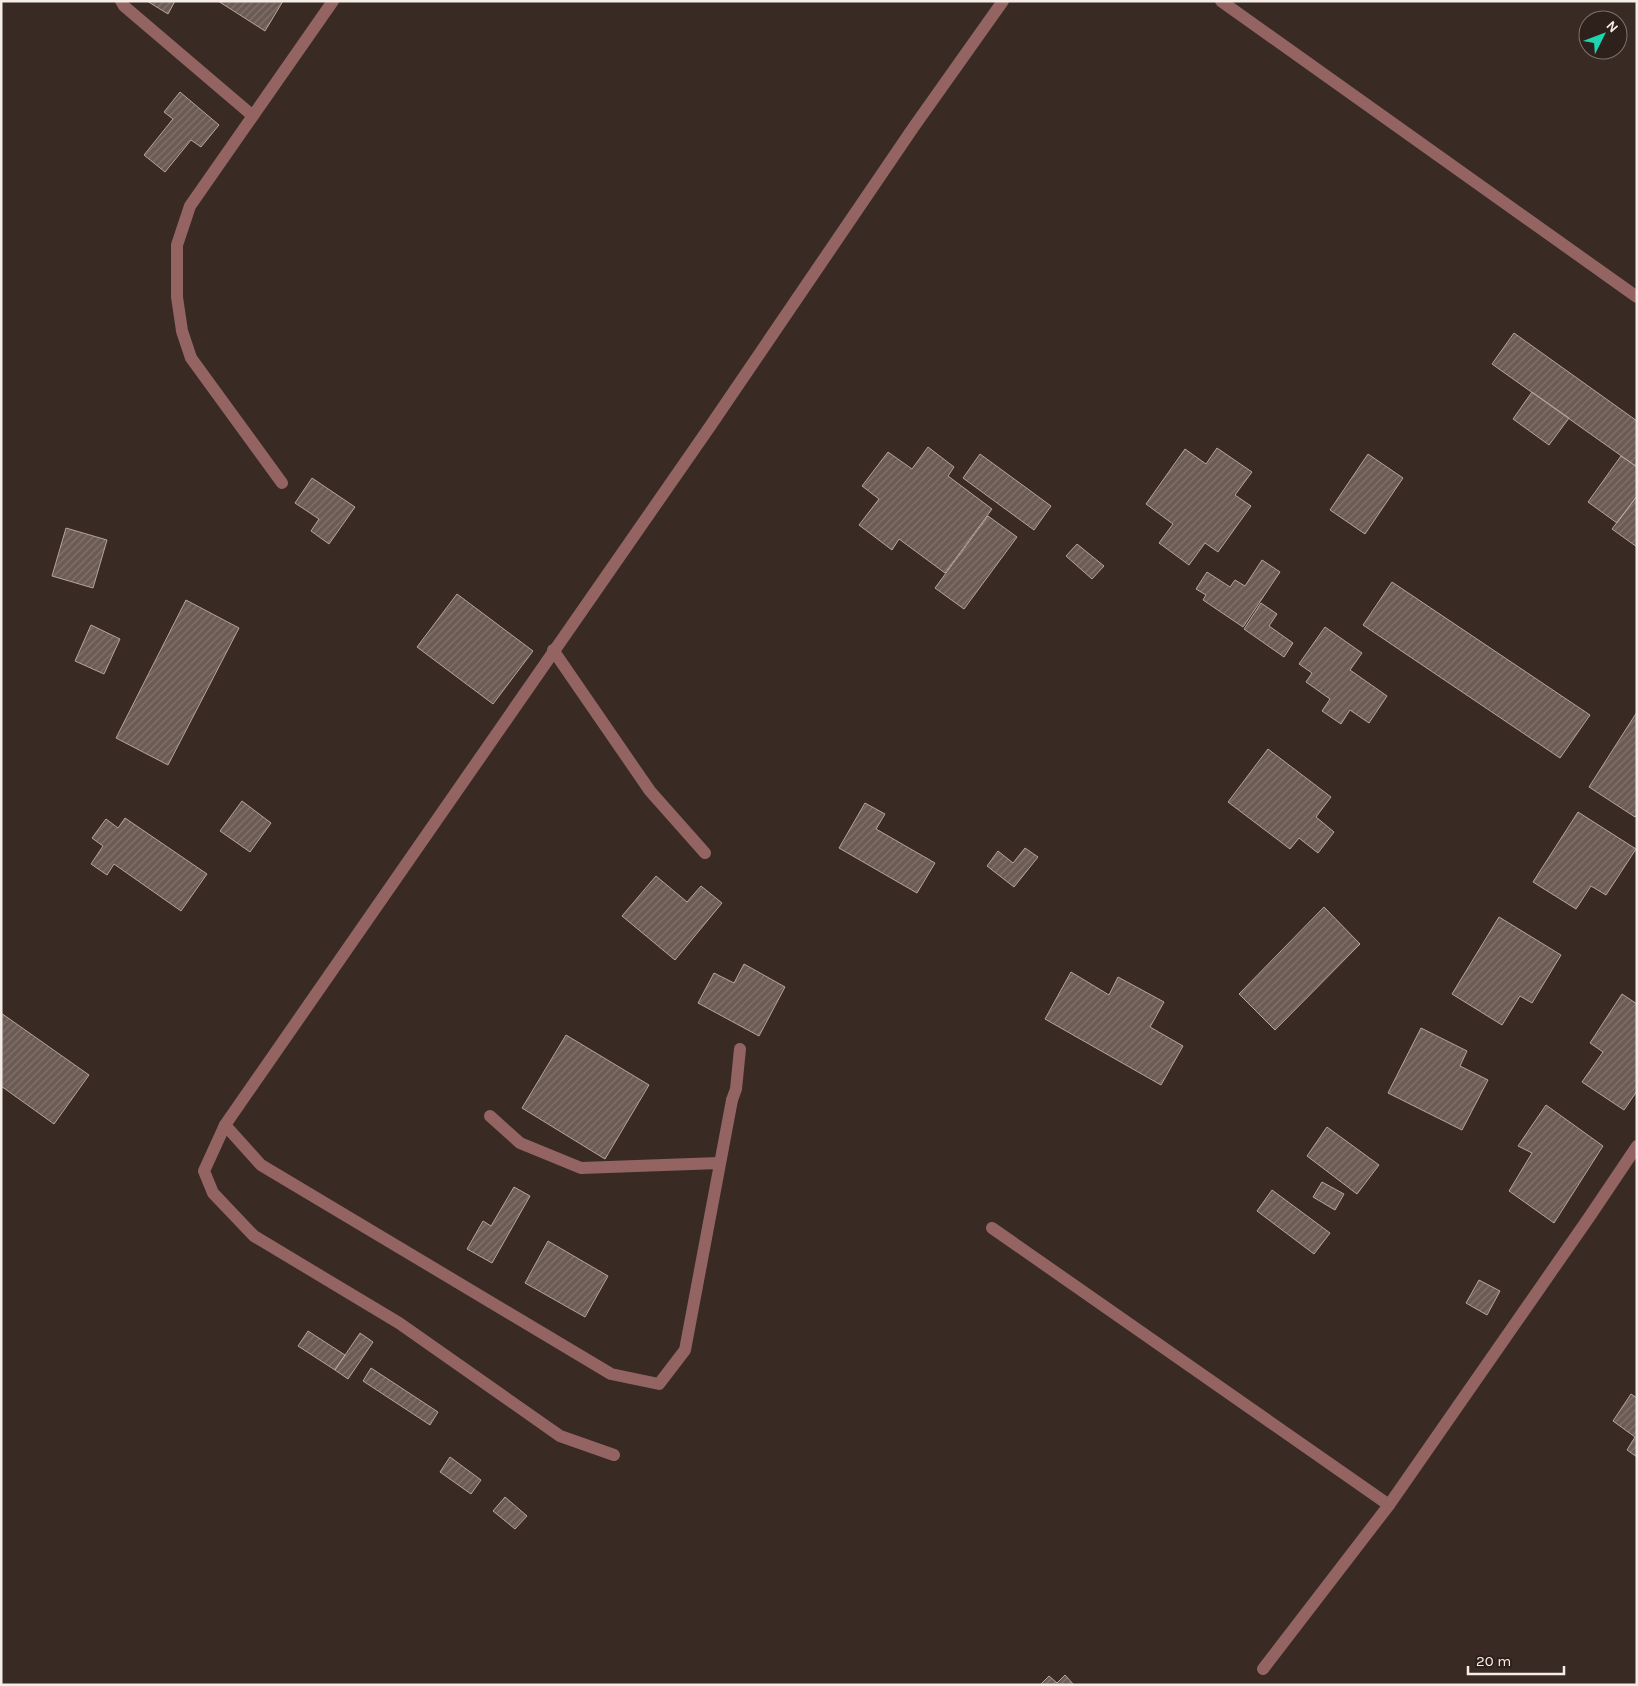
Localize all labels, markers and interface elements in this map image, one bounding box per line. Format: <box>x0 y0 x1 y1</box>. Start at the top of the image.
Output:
north arrow <box>1578 10 1628 60</box>
text: N <box>1603 17 1622 36</box>
scale bar <box>1468 1644 1564 1676</box>
text: 20 m <box>1476 1652 1511 1670</box>

